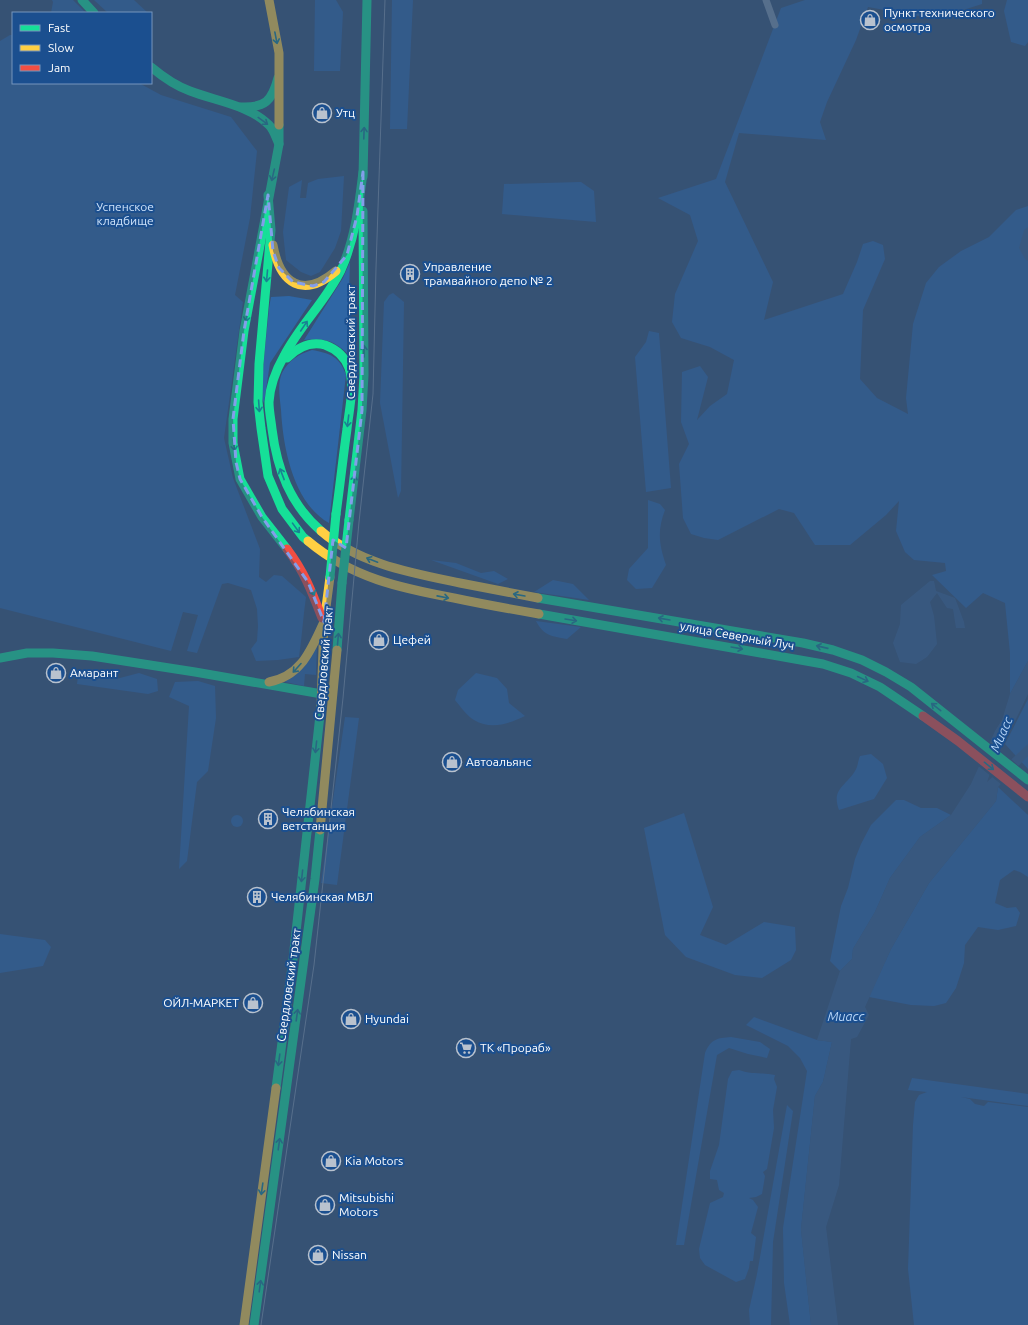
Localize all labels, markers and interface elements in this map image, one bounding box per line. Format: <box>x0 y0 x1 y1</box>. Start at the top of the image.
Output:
place label: Пункт технического осмотра <box>884 6 995 33</box>
shop icon: Пункт технического осмотра <box>859 9 881 31</box>
legend <box>12 12 152 84</box>
text: Fast <box>48 21 70 34</box>
one-way arrow <box>273 31 281 44</box>
text: Slow <box>48 41 74 54</box>
text: Jam <box>48 61 70 74</box>
shop icon: Утц <box>311 102 333 124</box>
place label: Утц <box>336 106 355 119</box>
one-way arrow <box>257 116 268 125</box>
one-way arrow <box>360 127 368 140</box>
one-way arrow <box>269 168 276 181</box>
park label: Успенское кладбище <box>96 200 154 227</box>
place label: Управление трамвайного депо № 2 <box>424 260 553 287</box>
building icon: Управление трамвайного депо № 2 <box>399 263 421 285</box>
one-way arrow <box>263 269 271 282</box>
street label: Свердловский тракт <box>344 284 357 399</box>
one-way arrow <box>242 309 250 322</box>
one-way arrow <box>300 321 308 332</box>
one-way arrow <box>360 345 367 358</box>
one-way arrow <box>255 399 263 412</box>
one-way arrow <box>344 414 352 427</box>
one-way arrow <box>230 438 238 451</box>
one-way arrow <box>277 468 285 480</box>
one-way arrow <box>350 475 357 488</box>
one-way arrow <box>292 522 300 533</box>
one-way arrow <box>367 556 379 564</box>
one-way arrow <box>309 584 316 596</box>
one-way arrow <box>513 591 526 599</box>
one-way arrow <box>437 593 450 601</box>
street label: Свердловский тракт <box>312 605 335 720</box>
one-way arrow <box>657 615 670 623</box>
one-way arrow <box>564 616 577 624</box>
street label: улица Северный Луч <box>679 619 795 652</box>
shop icon: Цефей <box>368 629 390 651</box>
one-way arrow <box>334 633 341 646</box>
place label: Цефей <box>393 633 431 646</box>
one-way arrow <box>816 643 829 651</box>
one-way arrow <box>730 645 743 653</box>
shop icon: Амарант <box>45 662 67 684</box>
one-way arrow <box>292 663 301 673</box>
place label: Амарант <box>70 666 119 679</box>
one-way arrow <box>857 676 869 683</box>
one-way arrow <box>931 703 942 711</box>
water label: Миасс <box>987 713 1015 754</box>
one-way arrow <box>312 740 320 753</box>
shop icon: Автоальянс <box>441 751 463 773</box>
place label: Автоальянс <box>466 755 532 768</box>
one-way arrow <box>983 762 994 770</box>
place label: Челябинская ветстанция <box>282 805 355 832</box>
building icon: Челябинская ветстанция <box>257 808 279 830</box>
one-way arrow <box>298 869 306 882</box>
building icon: Челябинская МВЛ <box>246 886 268 908</box>
place label: Челябинская МВЛ <box>271 890 373 903</box>
street label: Свердловский тракт <box>274 927 303 1042</box>
shop icon: ОЙЛ-МАРКЕТ <box>242 992 264 1014</box>
place label: ОЙЛ-МАРКЕТ <box>163 996 239 1009</box>
shop icon: Hyundai <box>340 1008 362 1030</box>
one-way arrow <box>293 1009 301 1022</box>
water label: Миасс <box>827 1009 865 1023</box>
place label: Hyundai <box>365 1012 409 1025</box>
supermarket icon: ТК «Прораб» <box>455 1037 477 1059</box>
place label: ТК «Прораб» <box>480 1041 551 1054</box>
one-way arrow <box>275 1054 283 1067</box>
one-way arrow <box>275 1138 283 1151</box>
shop icon: Kia Motors <box>320 1150 342 1172</box>
place label: Kia Motors <box>345 1154 403 1167</box>
one-way arrow <box>258 1182 266 1195</box>
place label: Mitsubishi Motors <box>339 1191 394 1218</box>
shop icon: Mitsubishi Motors <box>314 1194 336 1216</box>
shop icon: Nissan <box>307 1244 329 1266</box>
place label: Nissan <box>332 1248 367 1261</box>
one-way arrow <box>256 1280 264 1293</box>

